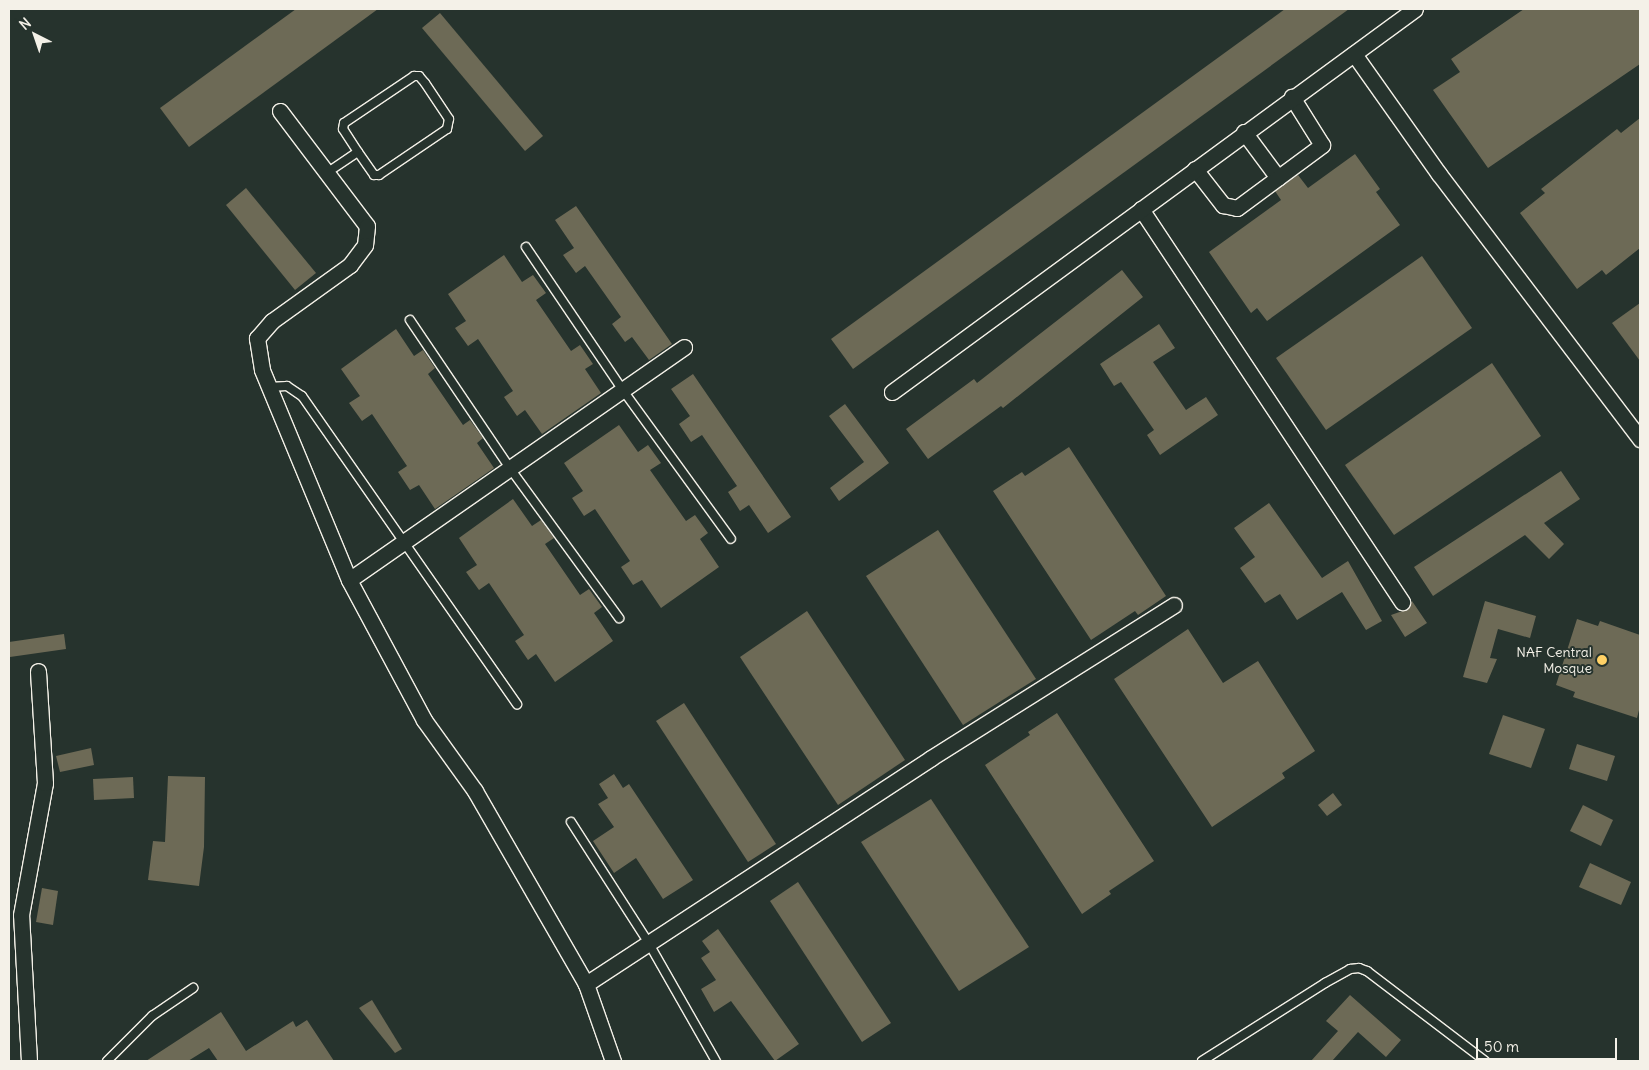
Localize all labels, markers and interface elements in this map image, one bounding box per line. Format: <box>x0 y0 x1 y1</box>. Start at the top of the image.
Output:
north arrow <box>10 10 60 60</box>
text: N <box>16 14 35 34</box>
place label: NAF Central Mosque <box>1516 644 1592 676</box>
marker: NAF Central Mosque <box>1596 654 1608 666</box>
scale bar <box>1479 1028 1620 1060</box>
text: 50 m <box>1484 1037 1519 1056</box>

